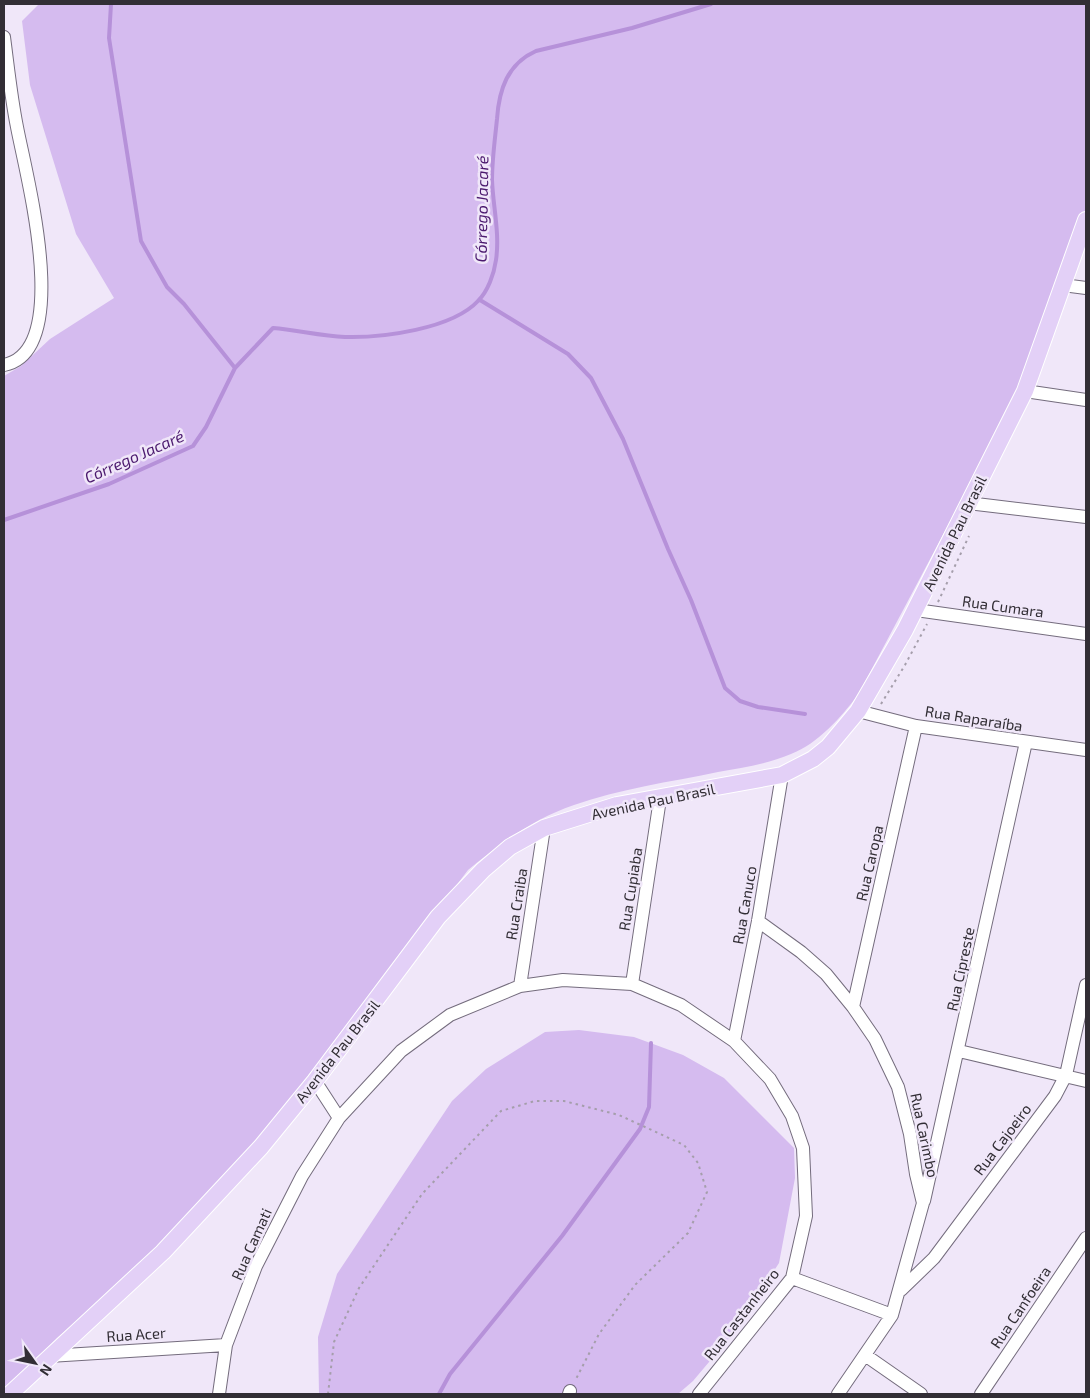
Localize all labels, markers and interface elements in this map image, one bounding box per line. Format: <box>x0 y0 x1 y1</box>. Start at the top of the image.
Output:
water label: Córrego Jacaré <box>471 155 491 263</box>
water label: Córrego Jacaré <box>81 425 187 486</box>
street label: Avenida Pau Brasil <box>918 472 990 593</box>
street label: Rua Cumara <box>961 591 1045 621</box>
street label: Rua Raparaíba <box>924 701 1024 735</box>
street label: Avenida Pau Brasil <box>590 779 717 823</box>
street label: Rua Caropa <box>852 823 886 903</box>
street label: Rua Cupiaba <box>615 846 645 932</box>
street label: Rua Canuco <box>728 864 760 946</box>
street label: Rua Craiba <box>501 867 531 941</box>
street label: Rua Cipreste <box>942 925 978 1013</box>
street label: Avenida Pau Brasil <box>291 995 383 1106</box>
street label: Rua Carimbo <box>907 1091 943 1179</box>
street label: Rua Cajoeiro <box>969 1100 1035 1179</box>
street label: Rua Camati <box>227 1205 275 1283</box>
street label: Rua Canfoeira <box>986 1263 1054 1351</box>
street label: Rua Castanheiro <box>700 1265 782 1363</box>
street label: Rua Acer <box>106 1323 166 1345</box>
north arrow <box>10 1338 60 1388</box>
text: N <box>36 1361 56 1379</box>

